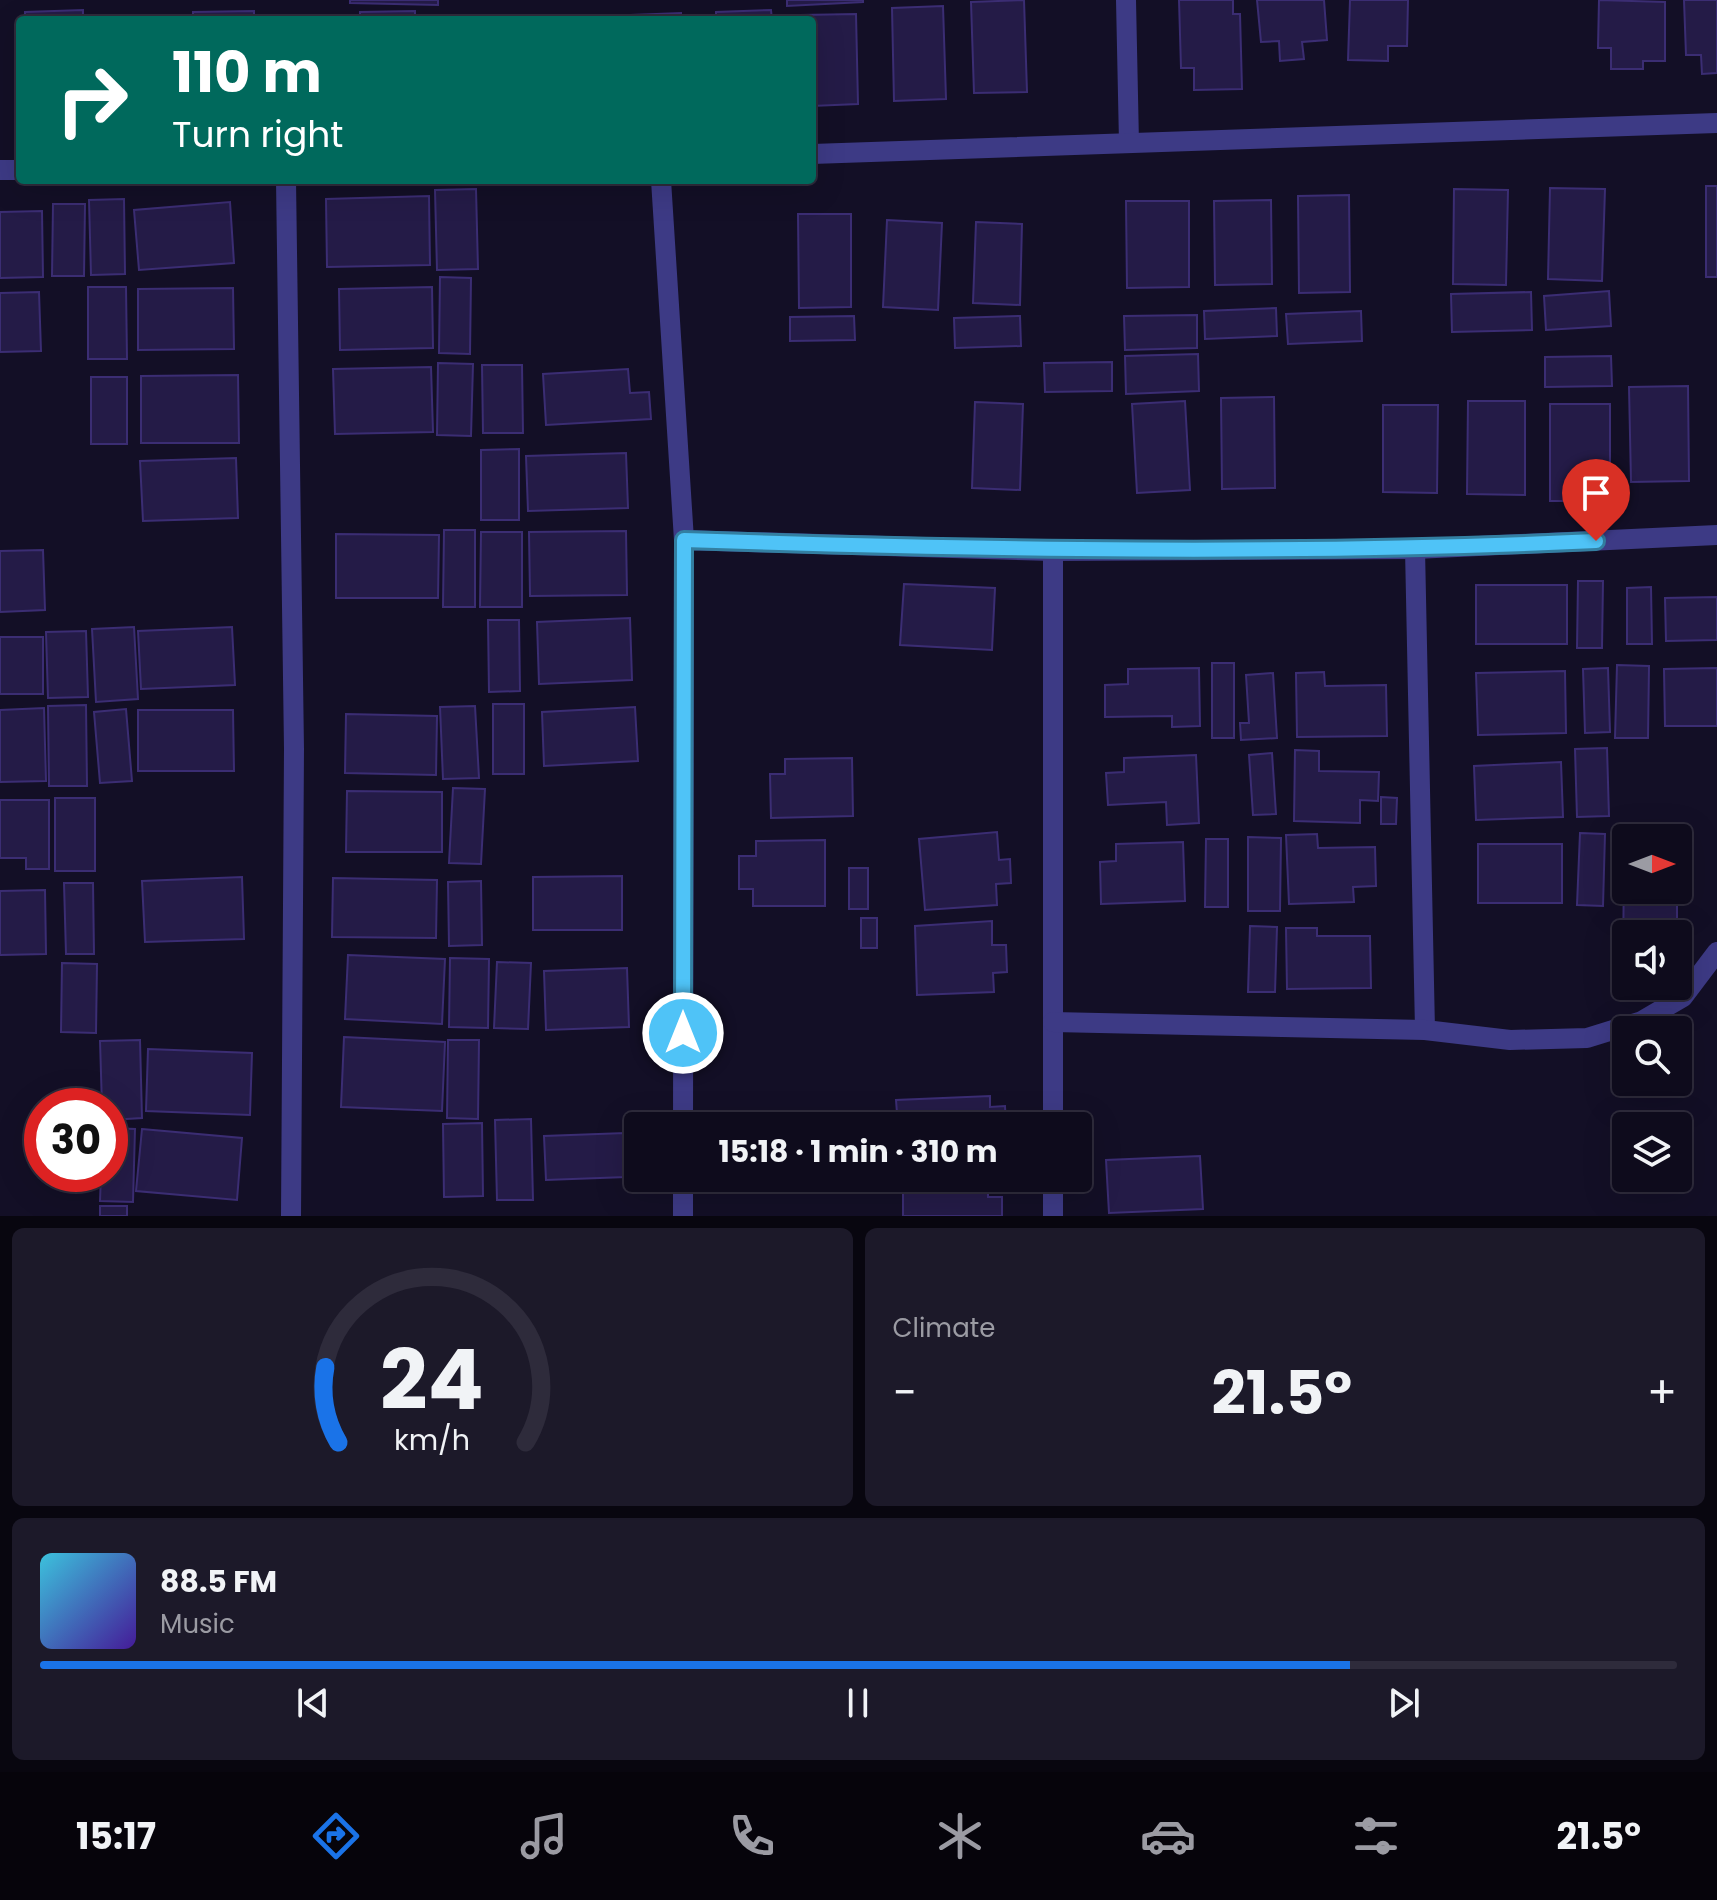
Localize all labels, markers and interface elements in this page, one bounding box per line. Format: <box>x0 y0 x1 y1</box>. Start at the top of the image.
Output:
text: 110 m <box>172 33 322 112</box>
icon: right <box>40 48 144 152</box>
text: Turn right <box>172 109 343 160</box>
pin <box>1562 459 1630 541</box>
icon: arrive <box>1574 471 1618 515</box>
north arrow <box>1612 824 1692 904</box>
map controls <box>1612 824 1692 1192</box>
button: sound <box>1612 920 1692 1000</box>
position arrow <box>641 991 725 1075</box>
button: search <box>1612 1016 1692 1096</box>
speed limit sign: 30 <box>24 1088 128 1192</box>
button: layers <box>1612 1112 1692 1192</box>
text: 15:18 · 1 min · 310 m <box>719 1130 998 1173</box>
text: Climate <box>893 1310 995 1346</box>
text: 24 <box>380 1322 484 1438</box>
text: 21.5° <box>1212 1351 1352 1435</box>
text: − <box>893 1362 917 1423</box>
text: + <box>1647 1362 1677 1423</box>
text: km/h <box>394 1420 470 1460</box>
text: 88.5 FM <box>160 1560 277 1603</box>
text: Music <box>160 1606 235 1642</box>
icon: previous <box>291 1681 335 1725</box>
icon: pause <box>836 1681 880 1725</box>
icon: next <box>1382 1681 1426 1725</box>
icon: directions <box>308 1808 364 1864</box>
icon: music <box>516 1808 572 1864</box>
icon: phone <box>724 1808 780 1864</box>
icon: climate <box>932 1808 988 1864</box>
icon: car <box>1140 1808 1196 1864</box>
icon: filters <box>1348 1808 1404 1864</box>
text: 15:17 <box>76 1811 156 1862</box>
text: 21.5° <box>1557 1811 1641 1862</box>

